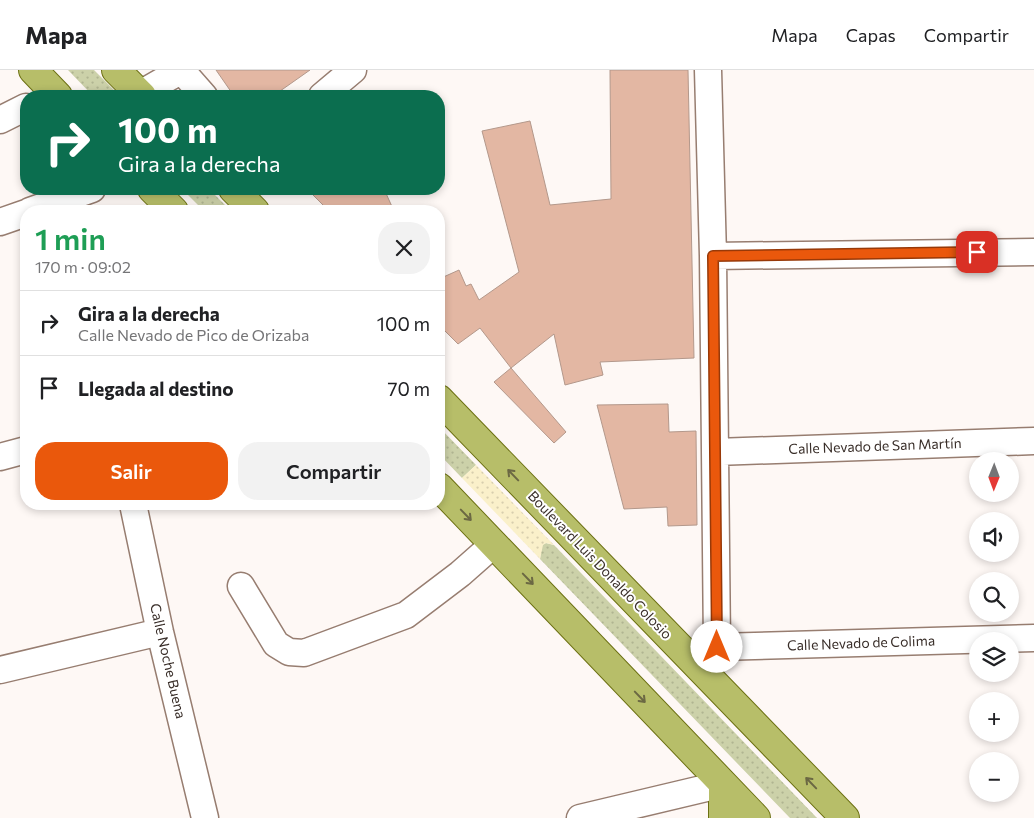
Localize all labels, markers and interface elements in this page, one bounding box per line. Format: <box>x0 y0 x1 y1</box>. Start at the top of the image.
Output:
text: Mapa <box>25 20 87 49</box>
text: Mapa <box>771 24 818 46</box>
text: Capas <box>846 24 896 46</box>
text: Compartir <box>924 24 1009 46</box>
text: 100 m <box>118 107 218 150</box>
icon: right <box>35 110 100 175</box>
text: Gira a la derecha <box>118 150 280 177</box>
text: 1 min <box>35 219 106 256</box>
button: close <box>378 222 430 274</box>
pin <box>956 231 998 273</box>
icon: arrive <box>963 238 991 266</box>
text: 170 m · 09:02 <box>35 257 131 276</box>
text: Gira a la derecha <box>78 302 220 325</box>
icon: right <box>35 309 63 337</box>
text: 100 m <box>377 312 430 335</box>
text: Calle Nevado de Pico de Orizaba <box>78 325 309 344</box>
icon: arrive <box>35 374 63 402</box>
text: Llegada al destino <box>78 377 234 400</box>
text: 70 m <box>387 377 430 400</box>
street label: Calle Nevado de San Martín <box>788 434 962 457</box>
button: Salir <box>35 442 228 500</box>
button: Compartir <box>238 442 430 500</box>
north arrow <box>969 452 1019 502</box>
map controls <box>969 452 1019 802</box>
one-way arrow <box>507 469 519 481</box>
street label: Boulevard Luis Donaldo Colosio <box>525 487 676 642</box>
one-way arrow <box>460 509 472 521</box>
button: sound <box>969 512 1019 562</box>
button: search <box>969 572 1019 622</box>
one-way arrow <box>522 573 534 585</box>
street label: Calle Noche Buena <box>147 602 190 720</box>
position arrow <box>690 620 742 672</box>
street label: Calle Nevado de Colima <box>787 631 935 654</box>
button: layers <box>969 632 1019 682</box>
one-way arrow <box>634 690 646 703</box>
button: + <box>969 692 1019 742</box>
button: − <box>969 752 1019 802</box>
one-way arrow <box>805 777 817 789</box>

